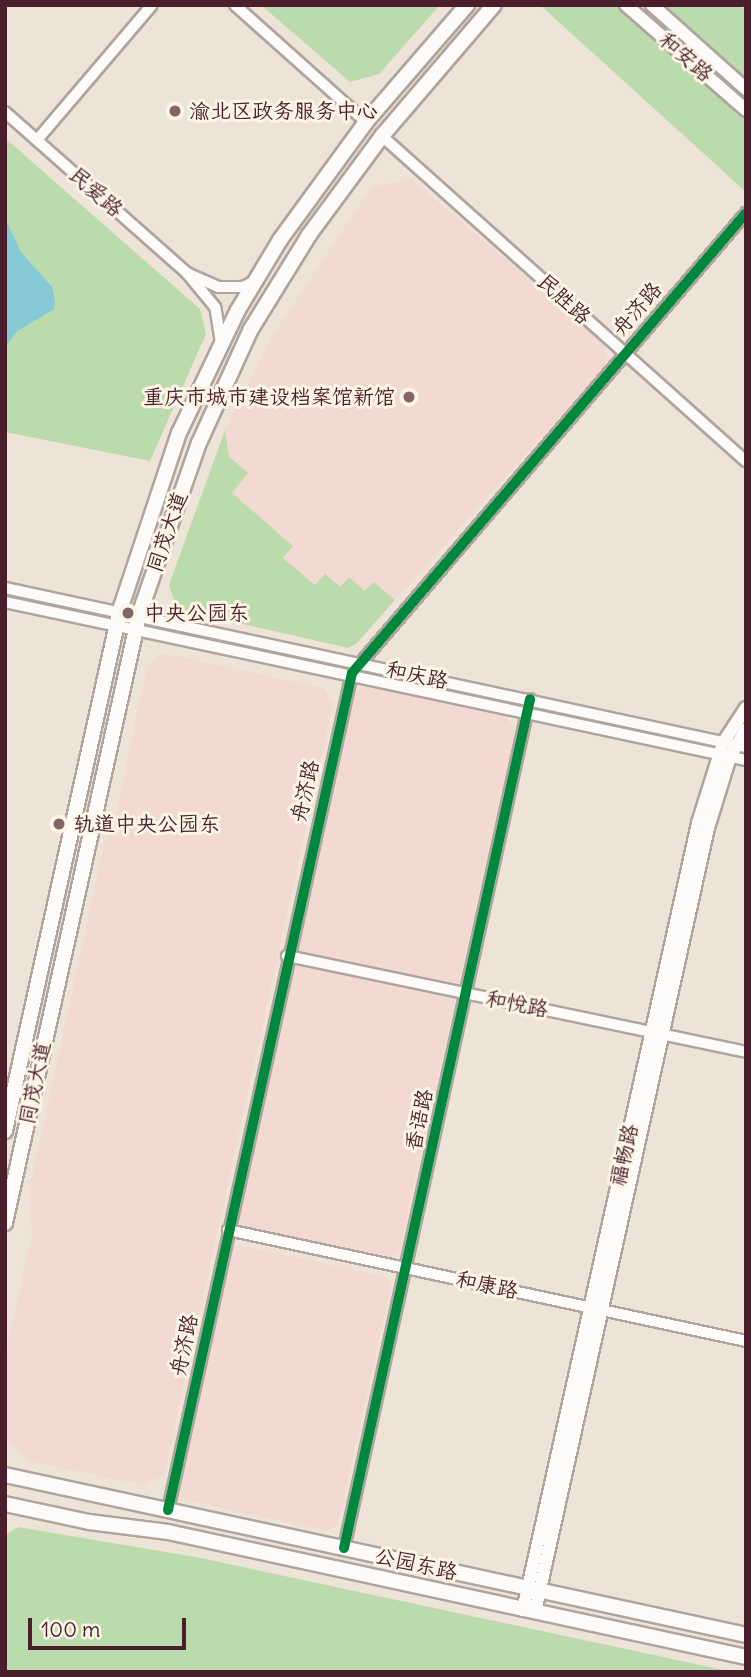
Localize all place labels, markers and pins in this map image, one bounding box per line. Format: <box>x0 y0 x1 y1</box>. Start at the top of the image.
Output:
place label: 渝北区政务服务中心 <box>189 98 378 124</box>
marker: 渝北区政务服务中心 <box>167 103 183 119</box>
place label: 重庆市城市建设档案馆新馆 <box>143 384 395 410</box>
marker: 重庆市城市建设档案馆新馆 <box>401 389 417 405</box>
place label: 中央公园东 <box>144 600 249 626</box>
marker: 中央公园东 <box>118 603 138 623</box>
place label: 轨道中央公园东 <box>73 811 220 837</box>
marker: 轨道中央公园东 <box>51 816 67 832</box>

